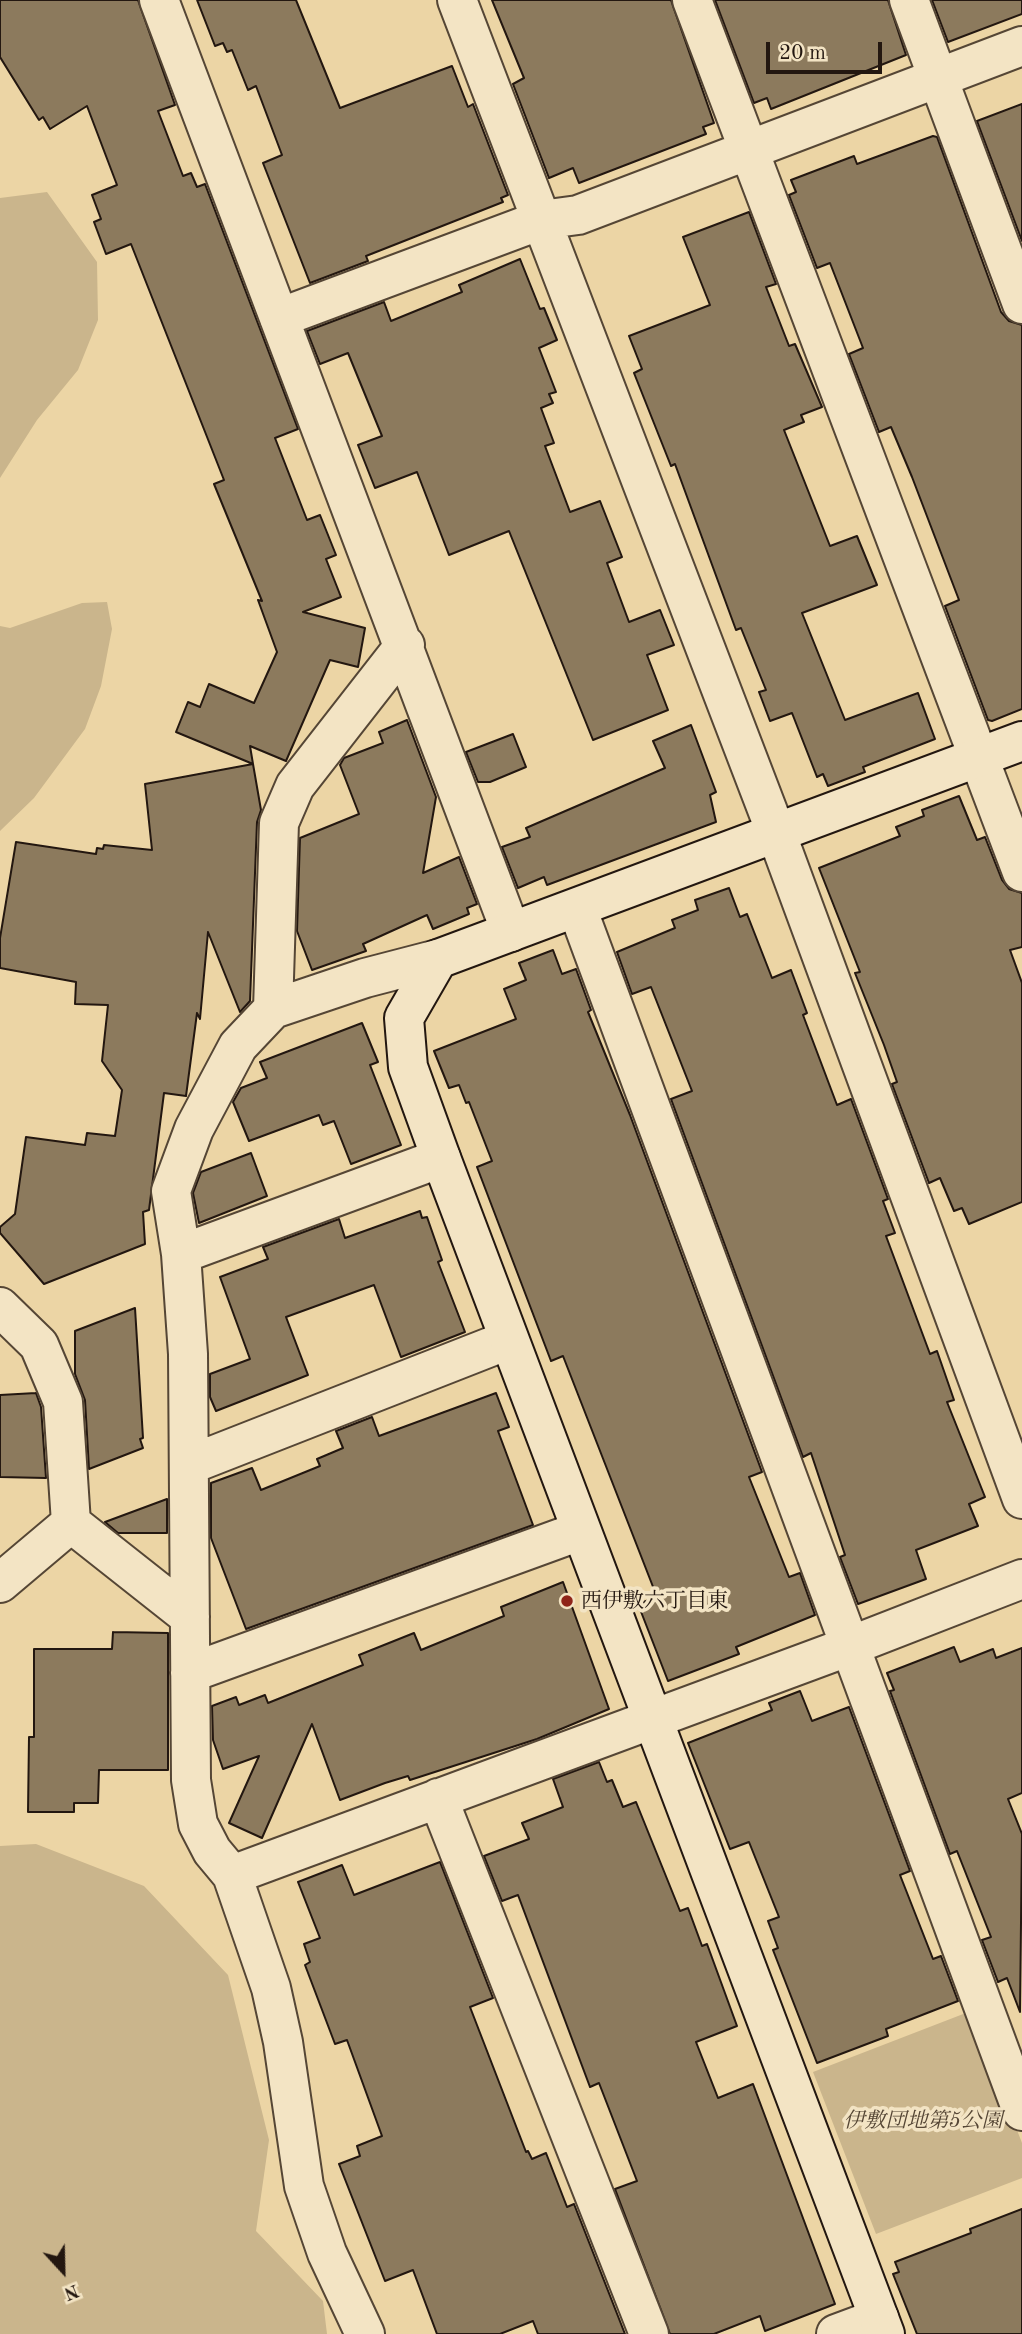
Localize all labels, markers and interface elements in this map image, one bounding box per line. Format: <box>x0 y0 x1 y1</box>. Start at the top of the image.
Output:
scale bar <box>770 28 886 72</box>
text: 20 m <box>779 43 826 64</box>
place label: 西伊敷六丁目東 <box>581 1588 728 1614</box>
marker: 西伊敷六丁目東 <box>559 1593 575 1609</box>
park label: 伊敷団地第5公園 <box>843 2108 1003 2134</box>
north arrow <box>28 2236 98 2306</box>
text: N <box>61 2279 81 2302</box>

